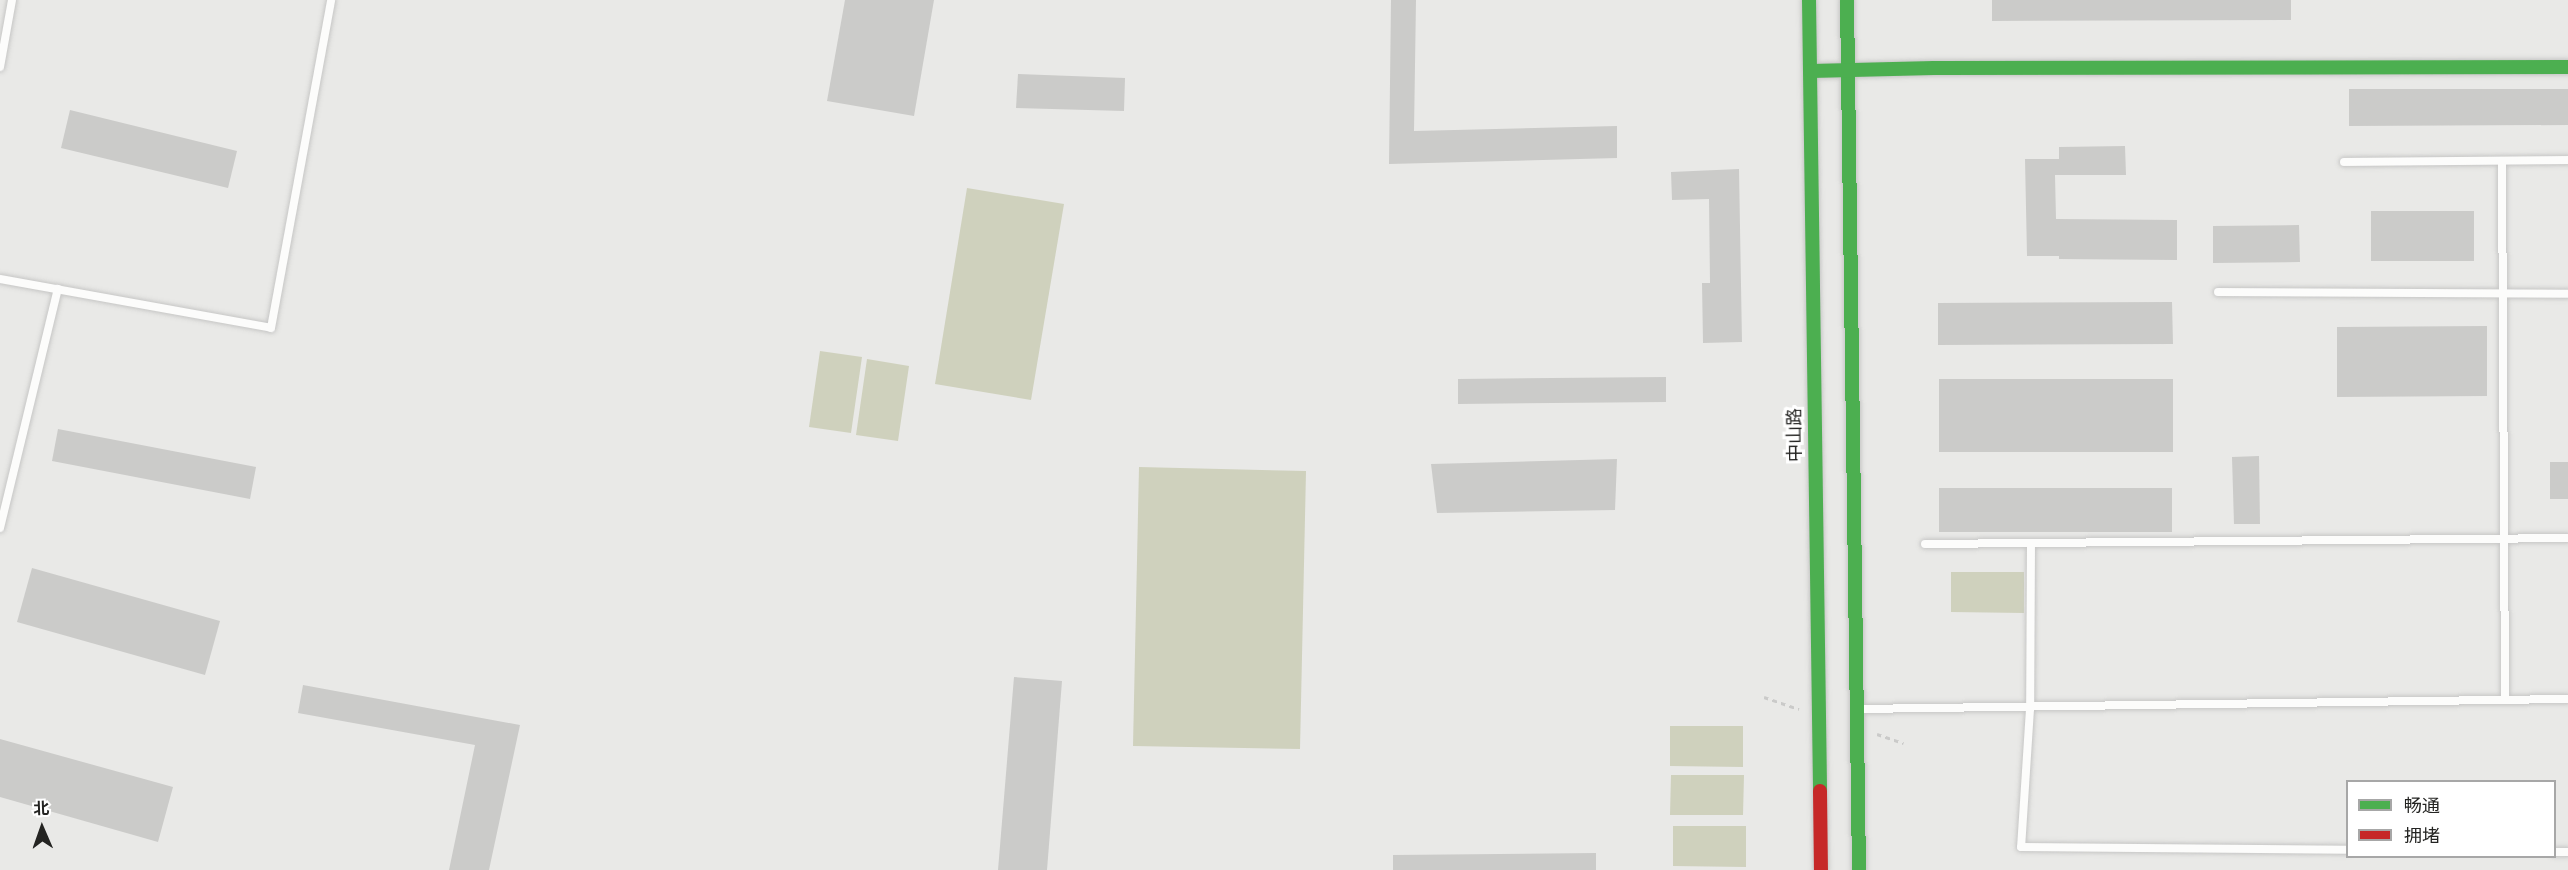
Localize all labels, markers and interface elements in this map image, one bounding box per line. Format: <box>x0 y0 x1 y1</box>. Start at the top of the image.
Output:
street label: 中山路 <box>1786 408 1808 462</box>
legend <box>2346 780 2556 858</box>
text: 畅通 <box>2404 796 2440 819</box>
north arrow <box>12 798 72 858</box>
text: 北 <box>33 800 50 820</box>
text: 拥堵 <box>2404 826 2440 849</box>

